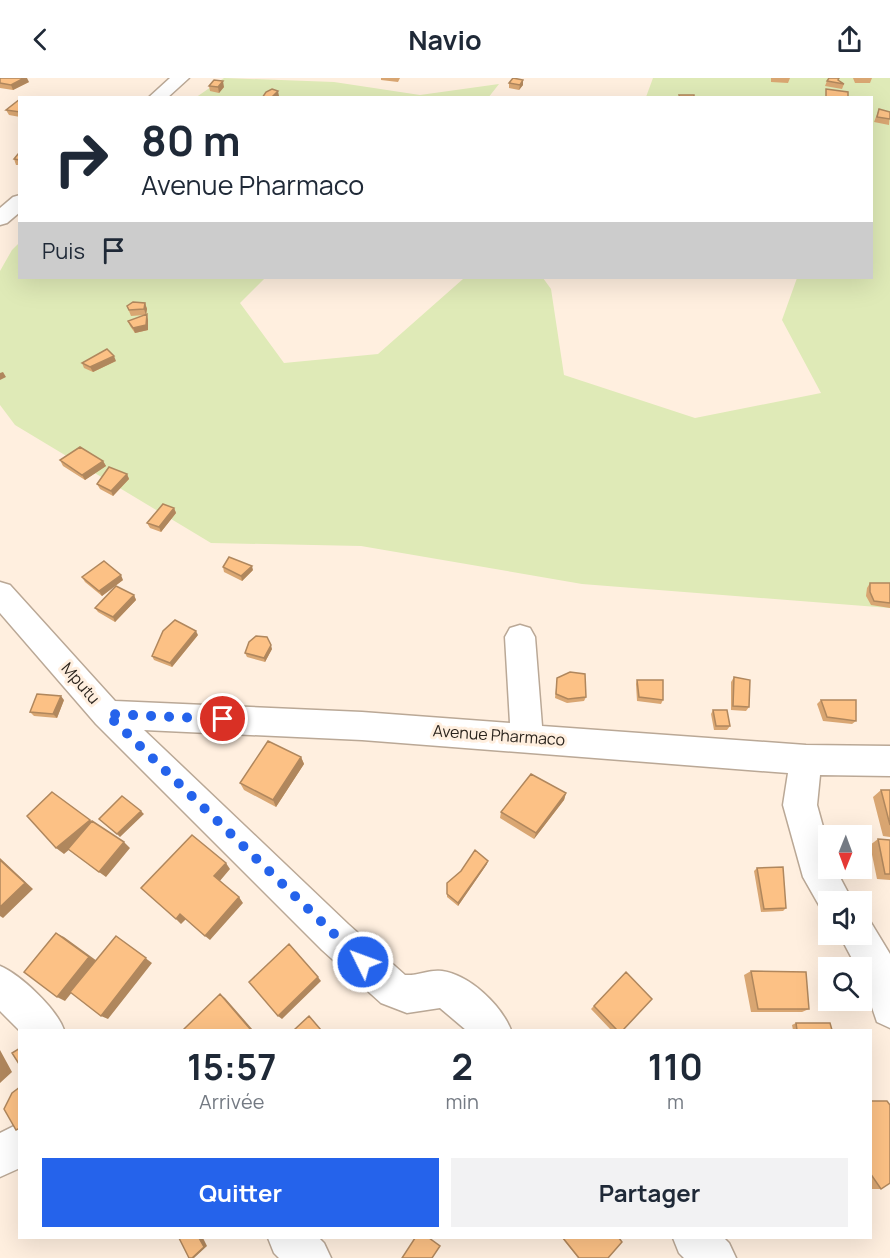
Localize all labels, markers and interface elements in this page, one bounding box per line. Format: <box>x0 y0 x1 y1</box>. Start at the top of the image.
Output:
text: Navio <box>408 21 482 58</box>
icon: back <box>24 23 57 56</box>
icon: share <box>833 23 866 56</box>
text: 80 m <box>141 111 241 169</box>
icon: right <box>42 120 120 198</box>
text: Avenue Pharmaco <box>141 166 364 203</box>
icon: arrive <box>97 234 130 267</box>
text: Puis <box>42 236 85 266</box>
street label: Mputu <box>57 658 105 708</box>
pin <box>197 693 248 744</box>
icon: arrive <box>206 702 239 735</box>
street label: Avenue Pharmaco <box>432 719 566 751</box>
north arrow <box>818 825 872 879</box>
map controls <box>818 825 872 1011</box>
button: sound <box>818 891 872 945</box>
position arrow <box>331 930 395 994</box>
button: search <box>818 957 872 1011</box>
text: 15:57 <box>187 1042 276 1091</box>
text: 2 <box>451 1042 473 1091</box>
text: 110 <box>648 1042 703 1091</box>
text: Arrivée <box>199 1088 264 1115</box>
text: min <box>445 1088 479 1115</box>
text: m <box>667 1088 684 1115</box>
button: Quitter <box>42 1158 439 1227</box>
button: Partager <box>451 1158 848 1227</box>

